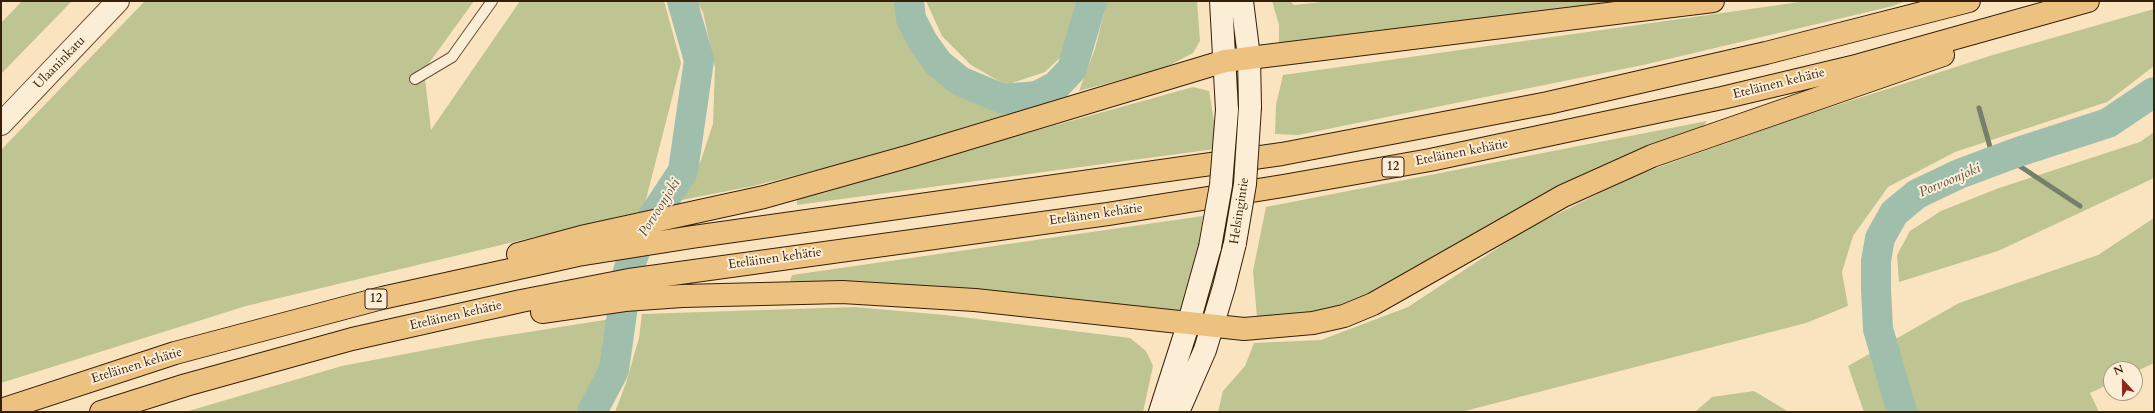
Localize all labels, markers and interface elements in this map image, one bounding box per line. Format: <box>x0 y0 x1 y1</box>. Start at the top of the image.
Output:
street label: Ulaaninkatu <box>31 33 89 93</box>
street label: Eteläinen kehätie <box>1731 65 1827 103</box>
street label: Eteläinen kehätie <box>1414 136 1510 170</box>
road number: 12 <box>1382 157 1404 177</box>
water label: Porvoonjoki <box>1917 161 1983 201</box>
water label: Porvoonjoki <box>636 176 684 240</box>
street label: Helsingintie <box>1227 176 1253 246</box>
street label: Eteläinen kehätie <box>1048 201 1144 229</box>
street label: Eteläinen kehätie <box>727 245 823 273</box>
road number: 12 <box>365 289 387 309</box>
street label: Eteläinen kehätie <box>408 298 504 334</box>
street label: Eteläinen kehätie <box>90 345 184 387</box>
north arrow <box>2103 361 2143 401</box>
text: N <box>2111 362 2126 379</box>

